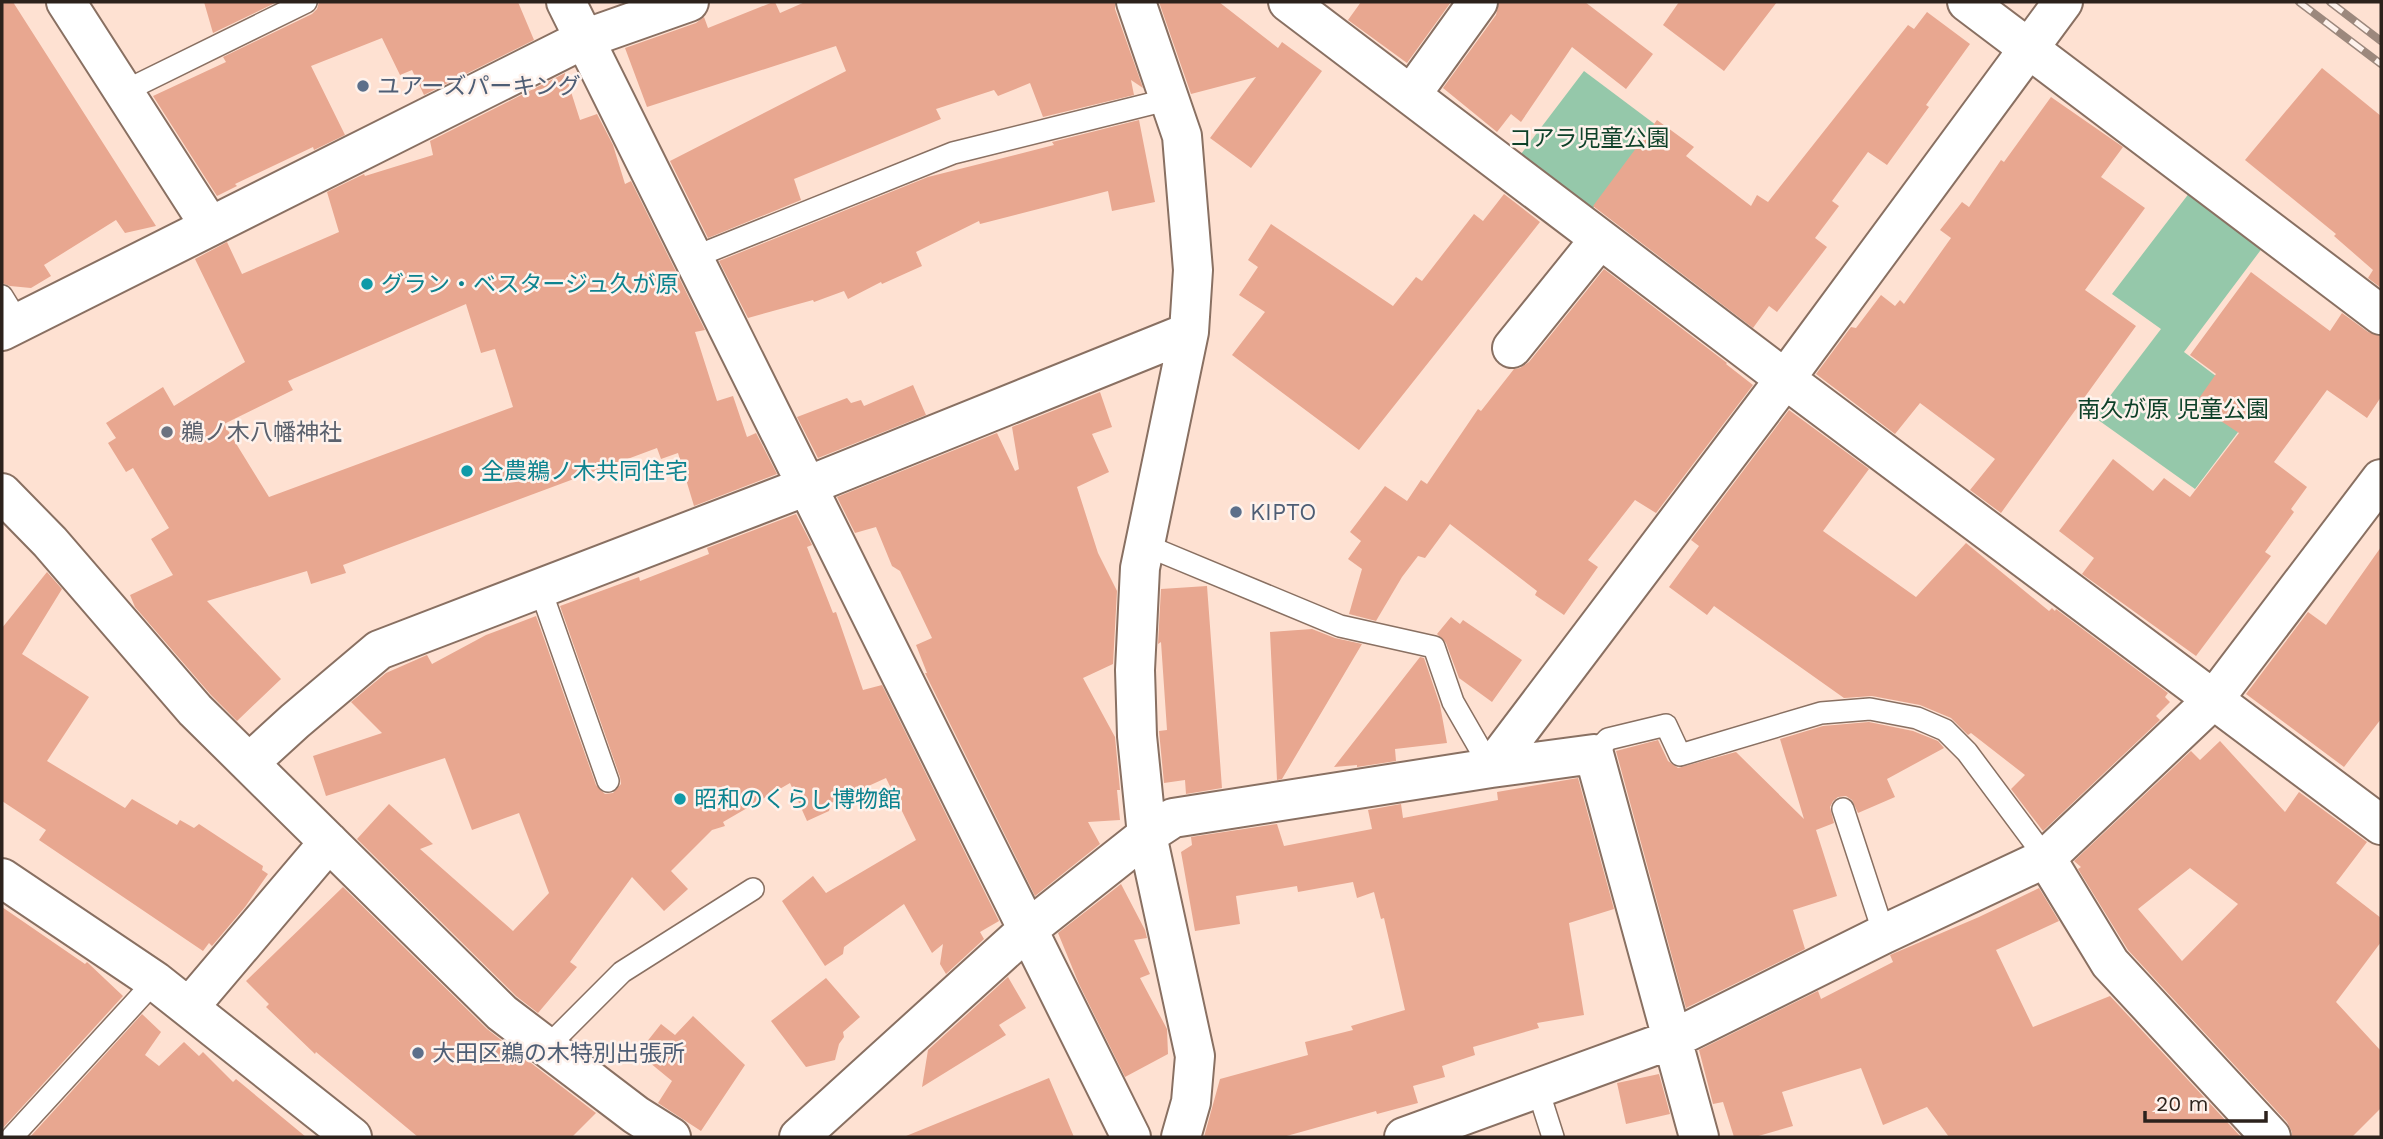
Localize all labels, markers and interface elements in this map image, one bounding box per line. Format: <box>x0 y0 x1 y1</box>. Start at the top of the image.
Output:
place label: ユアーズパーキング <box>377 73 581 100</box>
marker: ユアーズパーキング <box>355 78 371 94</box>
park label: コアラ児童公園 <box>1509 125 1670 152</box>
place label: グラン・ベスタージュ久が原 <box>381 271 678 298</box>
marker: グラン・ベスタージュ久が原 <box>359 276 375 292</box>
park label: 南久が原 児童公園 <box>2077 396 2269 423</box>
place label: 鵜ノ木八幡神社 <box>181 419 342 446</box>
marker: 鵜ノ木八幡神社 <box>159 424 175 440</box>
place label: 全農鵜ノ木共同住宅 <box>481 458 688 485</box>
marker: 全農鵜ノ木共同住宅 <box>459 463 475 479</box>
place label: KIPTO <box>1250 499 1317 526</box>
marker: KIPTO <box>1228 504 1244 520</box>
place label: 昭和のくらし博物館 <box>694 786 901 813</box>
marker: 昭和のくらし博物館 <box>672 791 688 807</box>
place label: 大田区鵜の木特別出張所 <box>432 1040 685 1067</box>
marker: 大田区鵜の木特別出張所 <box>410 1045 426 1061</box>
scale bar <box>2145 1080 2266 1124</box>
text: 20 m <box>2156 1091 2208 1116</box>

